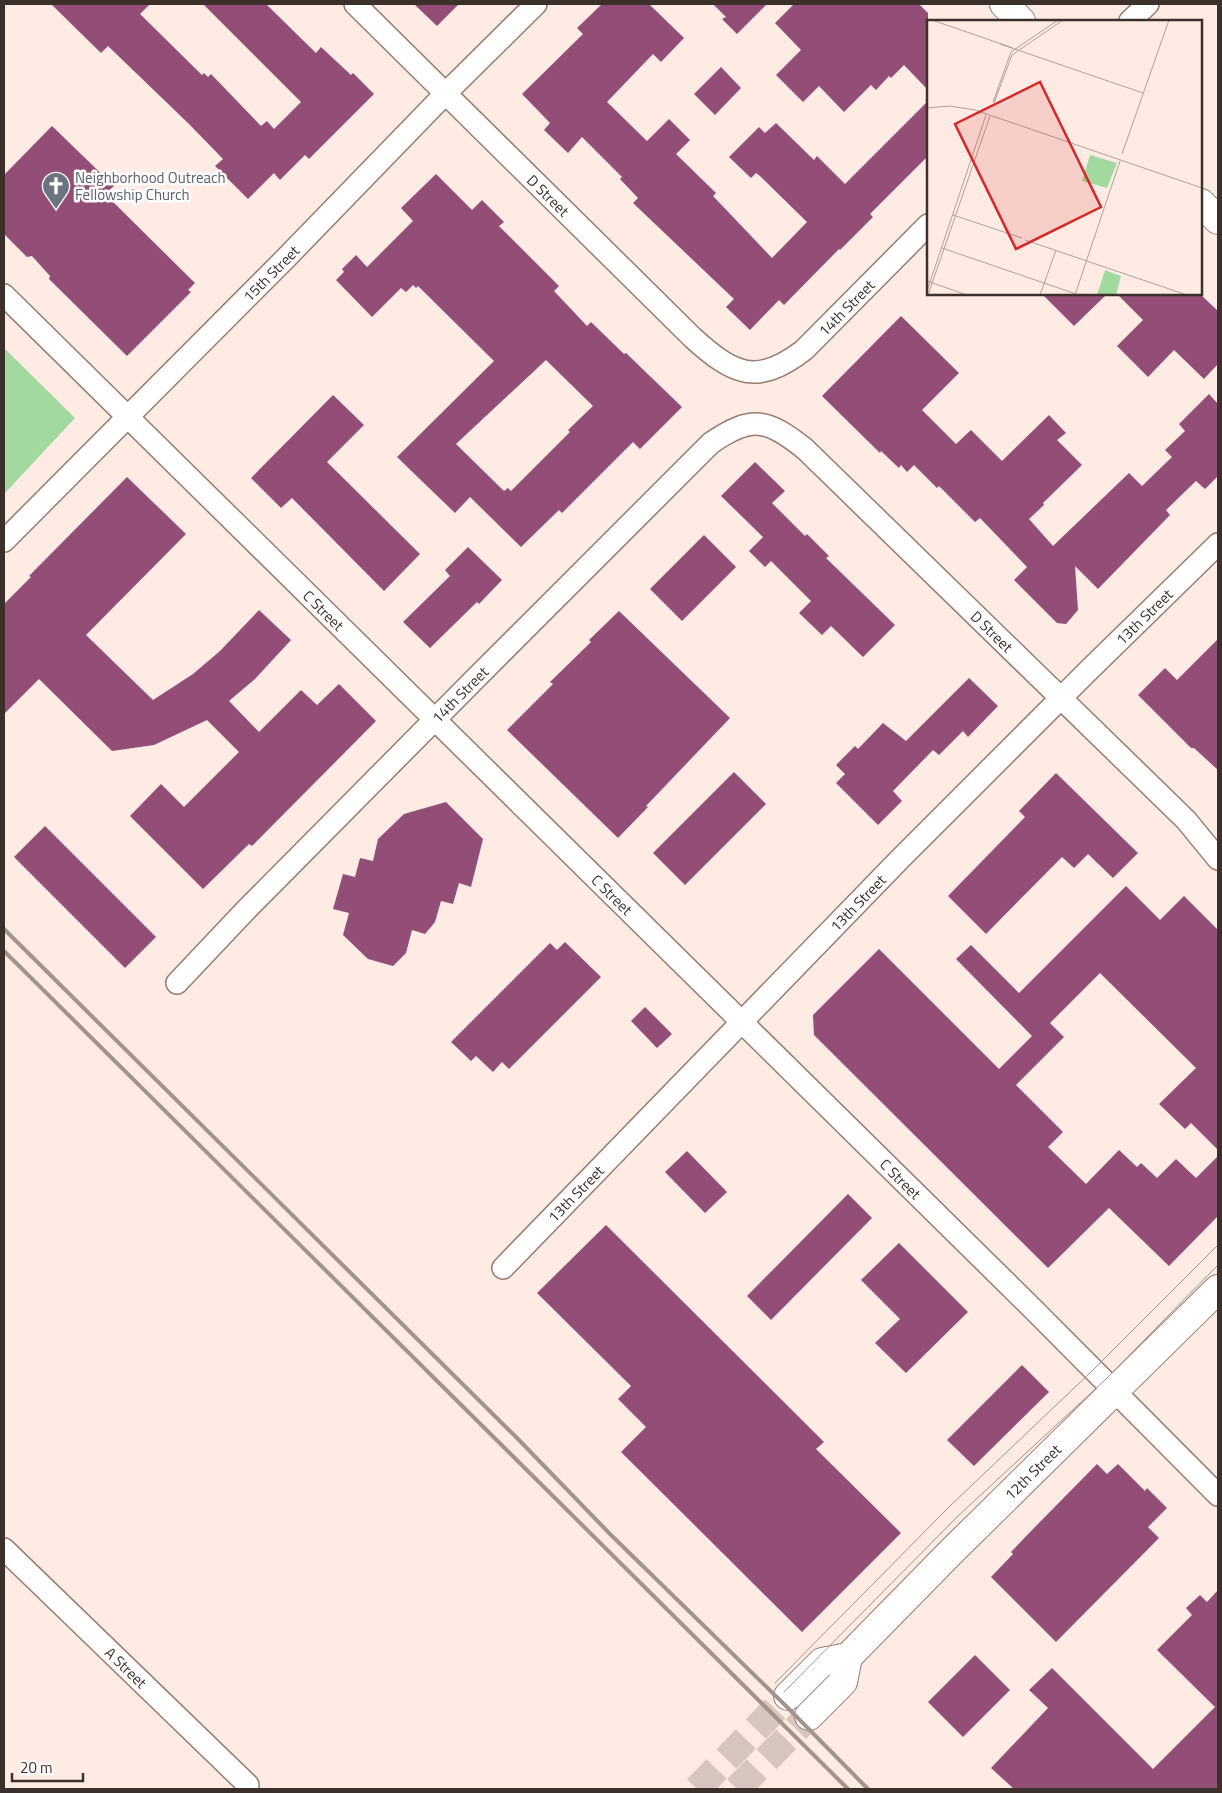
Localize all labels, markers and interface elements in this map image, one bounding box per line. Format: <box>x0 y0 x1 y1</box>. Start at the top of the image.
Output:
inset map <box>927 20 1202 295</box>
place label: Neighborhood Outreach Fellowship Church <box>75 166 226 206</box>
street label: D Street <box>522 169 575 222</box>
church icon: Neighborhood Outreach Fellowship Church <box>41 171 71 210</box>
street label: 15th Street <box>237 239 305 307</box>
street label: 14th Street <box>813 273 880 341</box>
street label: 13th Street <box>1110 582 1178 650</box>
street label: C Street <box>298 584 350 636</box>
street label: D Street <box>966 605 1019 658</box>
street label: 14th Street <box>426 660 494 728</box>
street label: 13th Street <box>824 868 891 937</box>
street label: C Street <box>586 869 639 921</box>
street label: C Street <box>875 1153 927 1205</box>
street label: 13th Street <box>542 1159 609 1227</box>
street label: 12th Street <box>999 1438 1067 1505</box>
street label: A Street <box>100 1641 153 1694</box>
scale bar <box>12 1750 84 1782</box>
text: 20 m <box>20 1756 53 1779</box>

